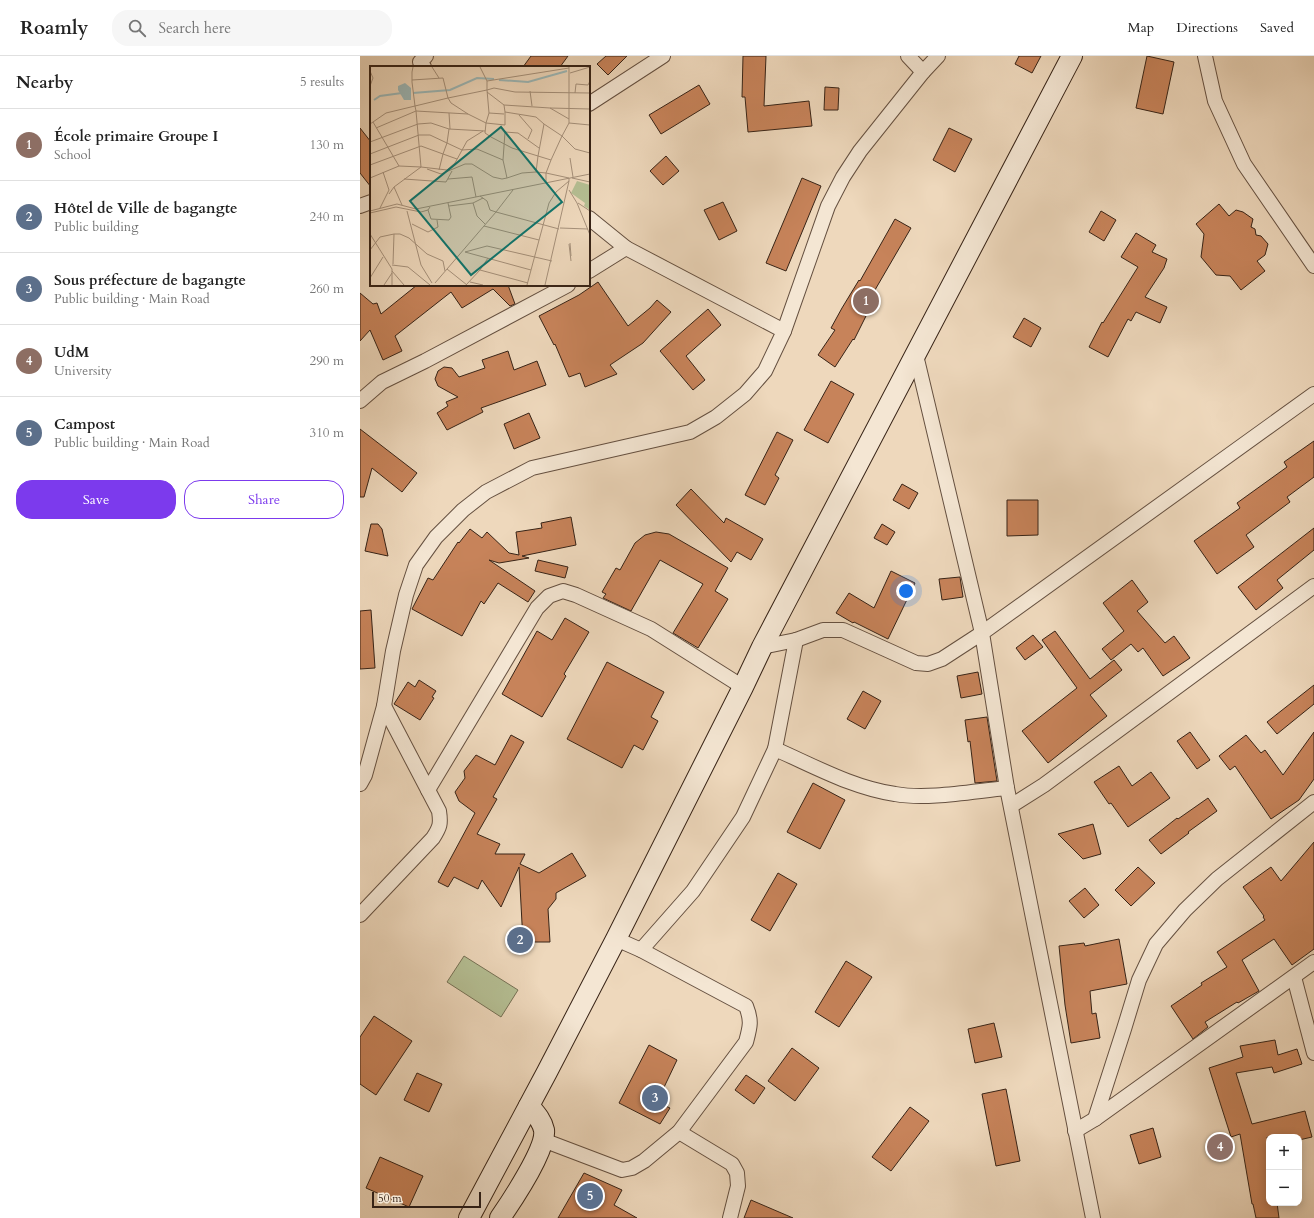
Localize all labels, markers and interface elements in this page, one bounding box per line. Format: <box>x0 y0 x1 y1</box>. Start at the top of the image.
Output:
search box <box>112 10 392 46</box>
text: Roamly <box>20 15 88 41</box>
icon: search <box>126 17 148 39</box>
text: Search here <box>158 18 231 38</box>
text: Map <box>1128 18 1154 37</box>
text: Directions <box>1176 18 1238 37</box>
text: Saved <box>1260 18 1294 37</box>
inset map <box>370 66 590 286</box>
text: Nearby <box>16 71 73 94</box>
text: 5 results <box>300 73 344 91</box>
text: École primaire Groupe I <box>54 126 218 146</box>
text: 1 <box>26 136 32 154</box>
text: 130 m <box>310 136 344 154</box>
text: School <box>54 146 91 164</box>
text: Hôtel de Ville de bagangte <box>54 198 237 218</box>
text: 2 <box>26 208 32 226</box>
text: 240 m <box>310 208 344 226</box>
text: Public building <box>54 218 139 236</box>
text: Sous préfecture de bagangte <box>54 270 246 290</box>
text: 3 <box>26 280 32 298</box>
text: 260 m <box>310 280 344 298</box>
pin: 1 <box>853 286 879 316</box>
text: Public building · Main Road <box>54 290 210 308</box>
text: UdM <box>54 342 89 362</box>
text: 4 <box>26 352 32 370</box>
text: 290 m <box>310 352 344 370</box>
text: University <box>54 362 112 380</box>
text: Campost <box>54 414 115 434</box>
text: 5 <box>26 424 32 442</box>
text: 310 m <box>310 424 344 442</box>
text: Public building · Main Road <box>54 434 210 452</box>
button: Save <box>16 480 176 519</box>
button: Share <box>184 480 344 519</box>
your location <box>896 581 916 601</box>
pin: 2 <box>507 925 533 955</box>
pin: 3 <box>642 1083 668 1113</box>
pin: 4 <box>1207 1132 1233 1162</box>
map controls <box>1266 1134 1302 1206</box>
button: + <box>1266 1134 1302 1170</box>
button: − <box>1266 1170 1302 1206</box>
pin: 5 <box>577 1181 603 1211</box>
scale bar <box>372 1190 481 1209</box>
text: 50 m <box>378 1191 402 1206</box>

